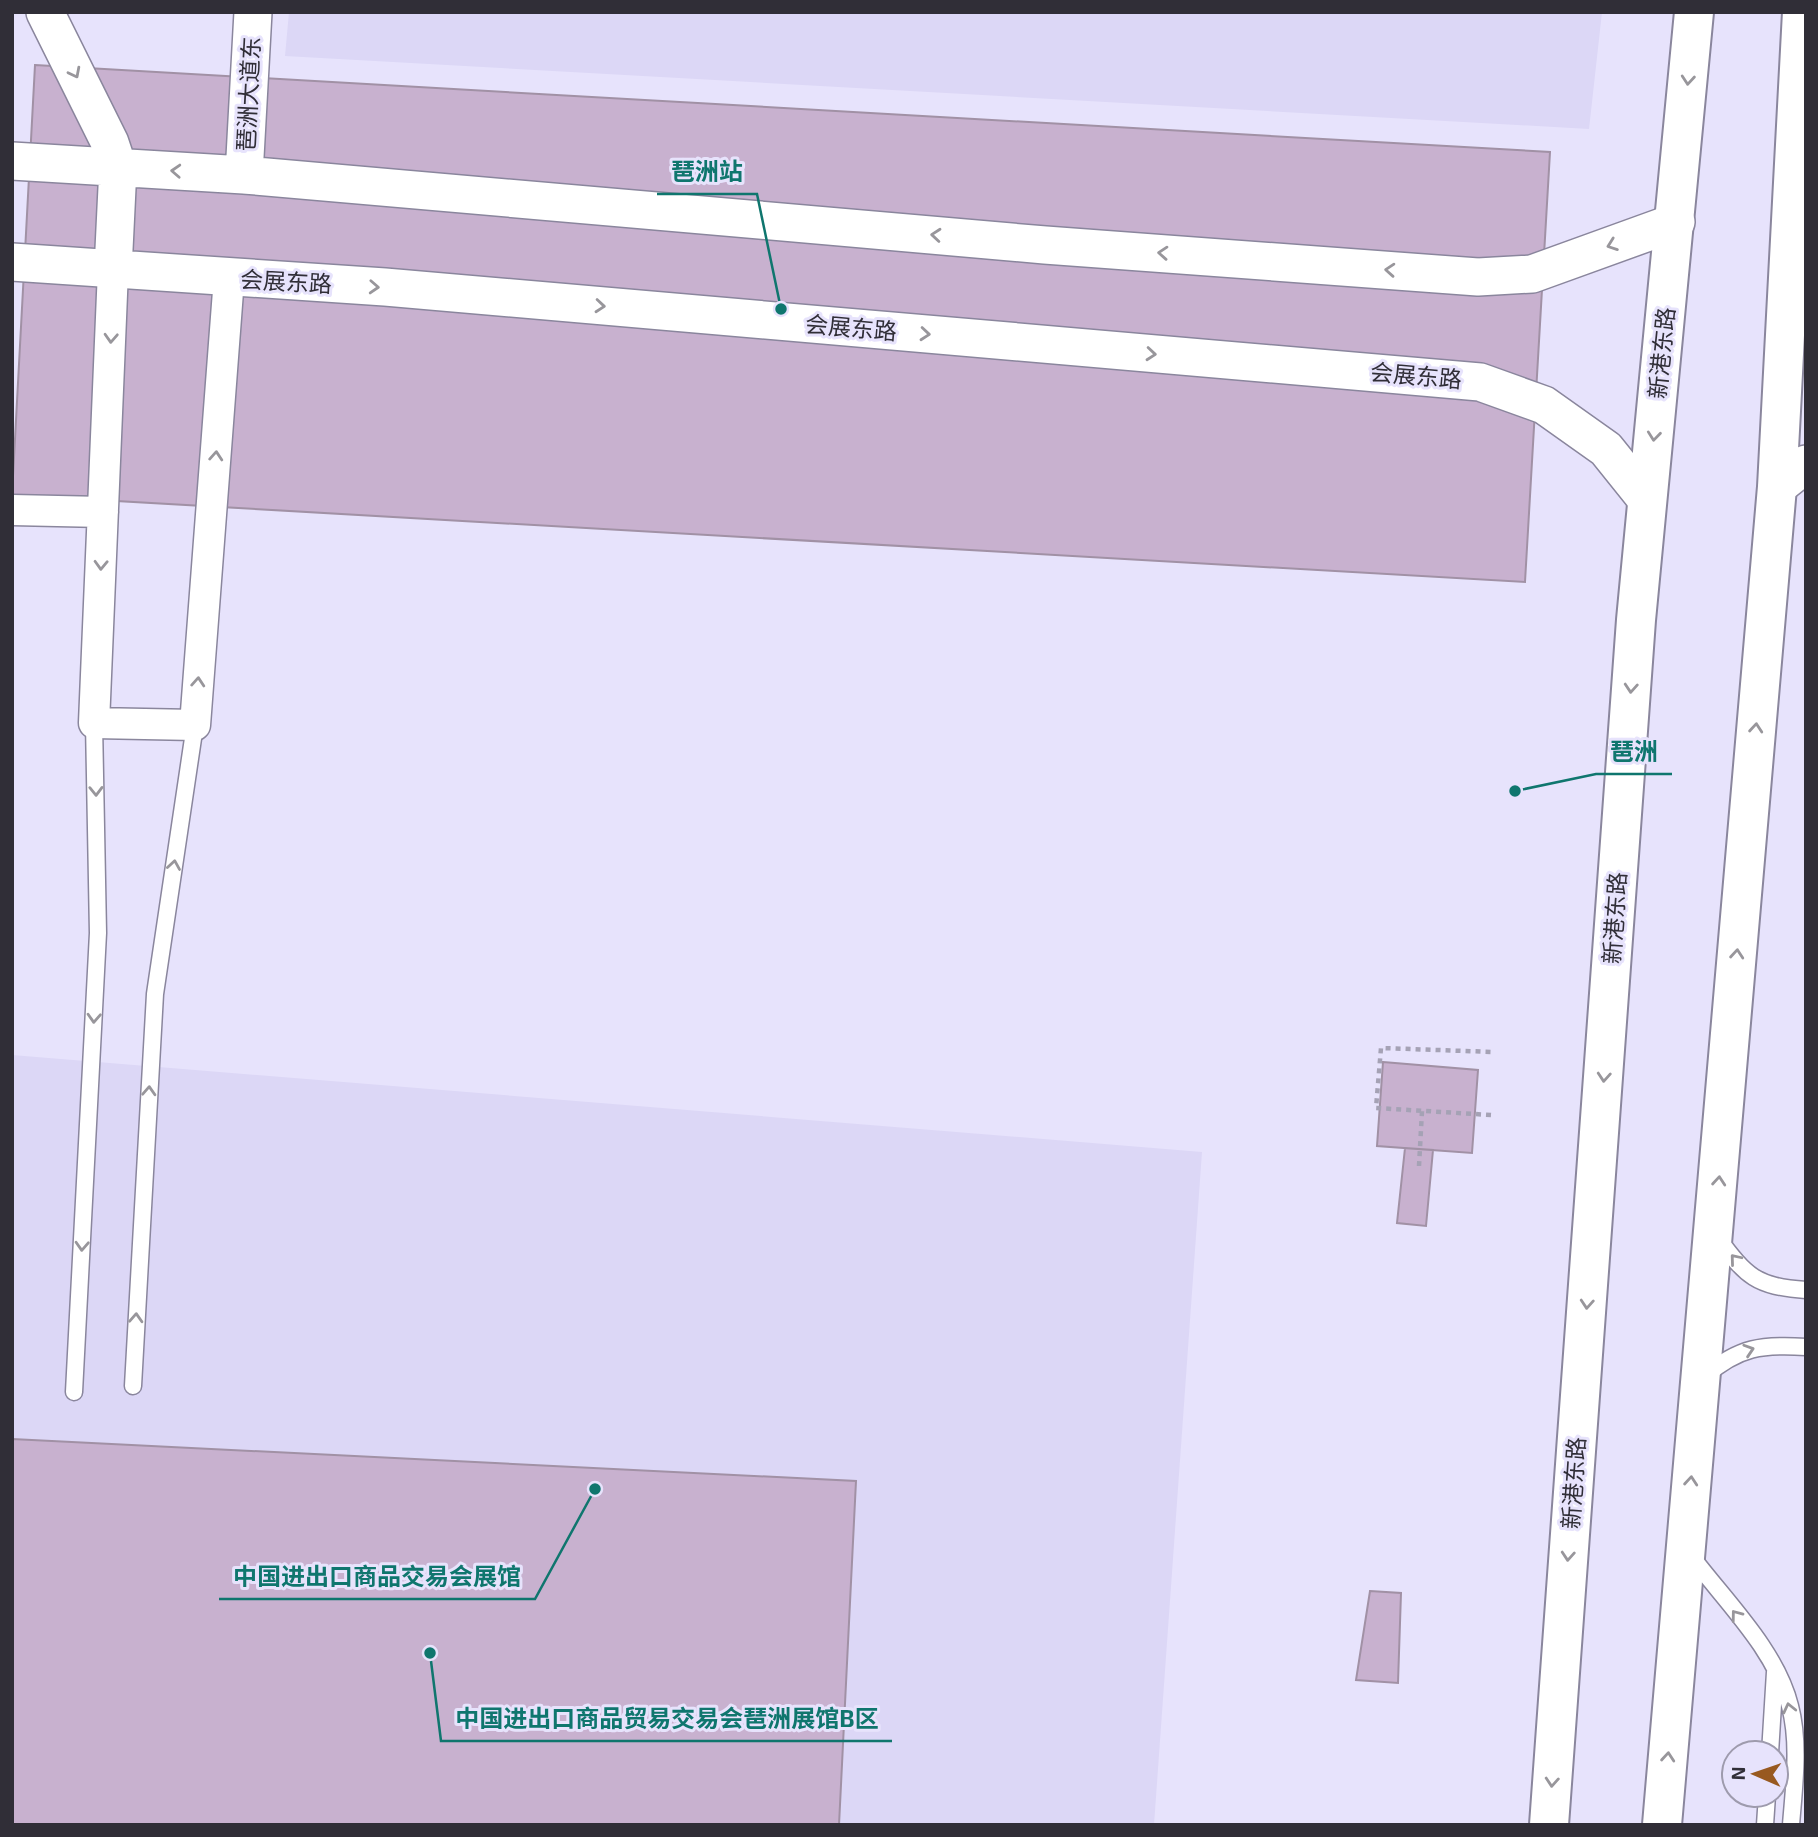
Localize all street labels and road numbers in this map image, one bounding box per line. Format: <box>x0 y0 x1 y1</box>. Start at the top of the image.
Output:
street label: 琶洲大道东 <box>231 36 265 152</box>
street label: 会展东路 <box>239 265 333 297</box>
street label: 新港东路 <box>1642 306 1680 400</box>
street label: 会展东路 <box>804 309 898 345</box>
street label: 会展东路 <box>1369 357 1463 393</box>
street label: 新港东路 <box>1597 871 1631 965</box>
street label: 新港东路 <box>1556 1436 1590 1530</box>

